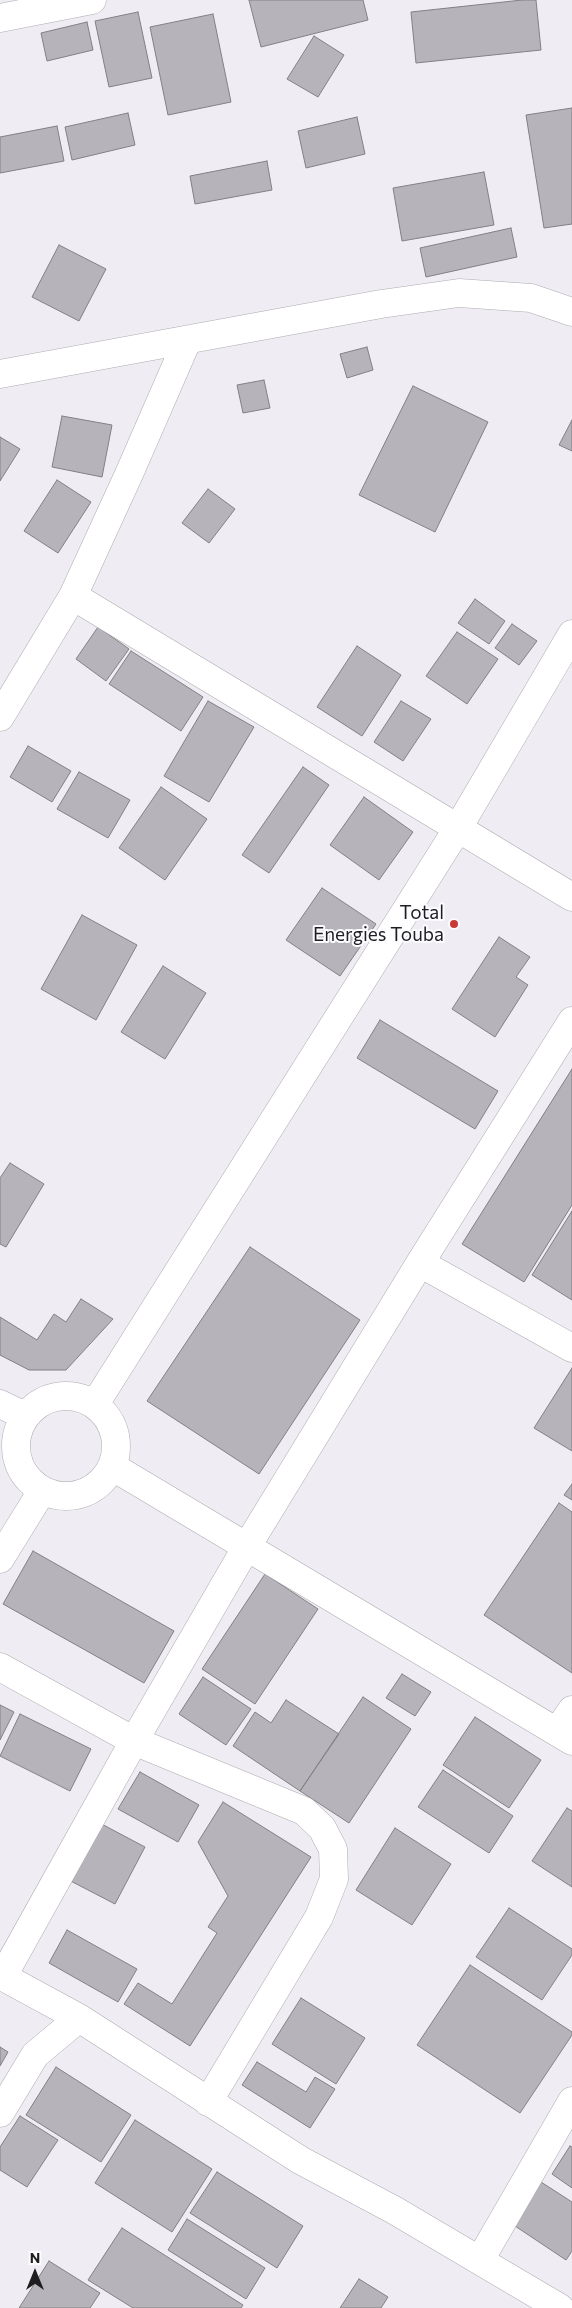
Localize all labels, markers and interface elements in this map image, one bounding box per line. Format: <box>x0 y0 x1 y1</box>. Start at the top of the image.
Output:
place label: Total Energies Touba <box>313 902 444 946</box>
marker: Total Energies Touba <box>448 918 460 930</box>
north arrow <box>10 2248 60 2298</box>
text: N <box>30 2249 40 2266</box>

